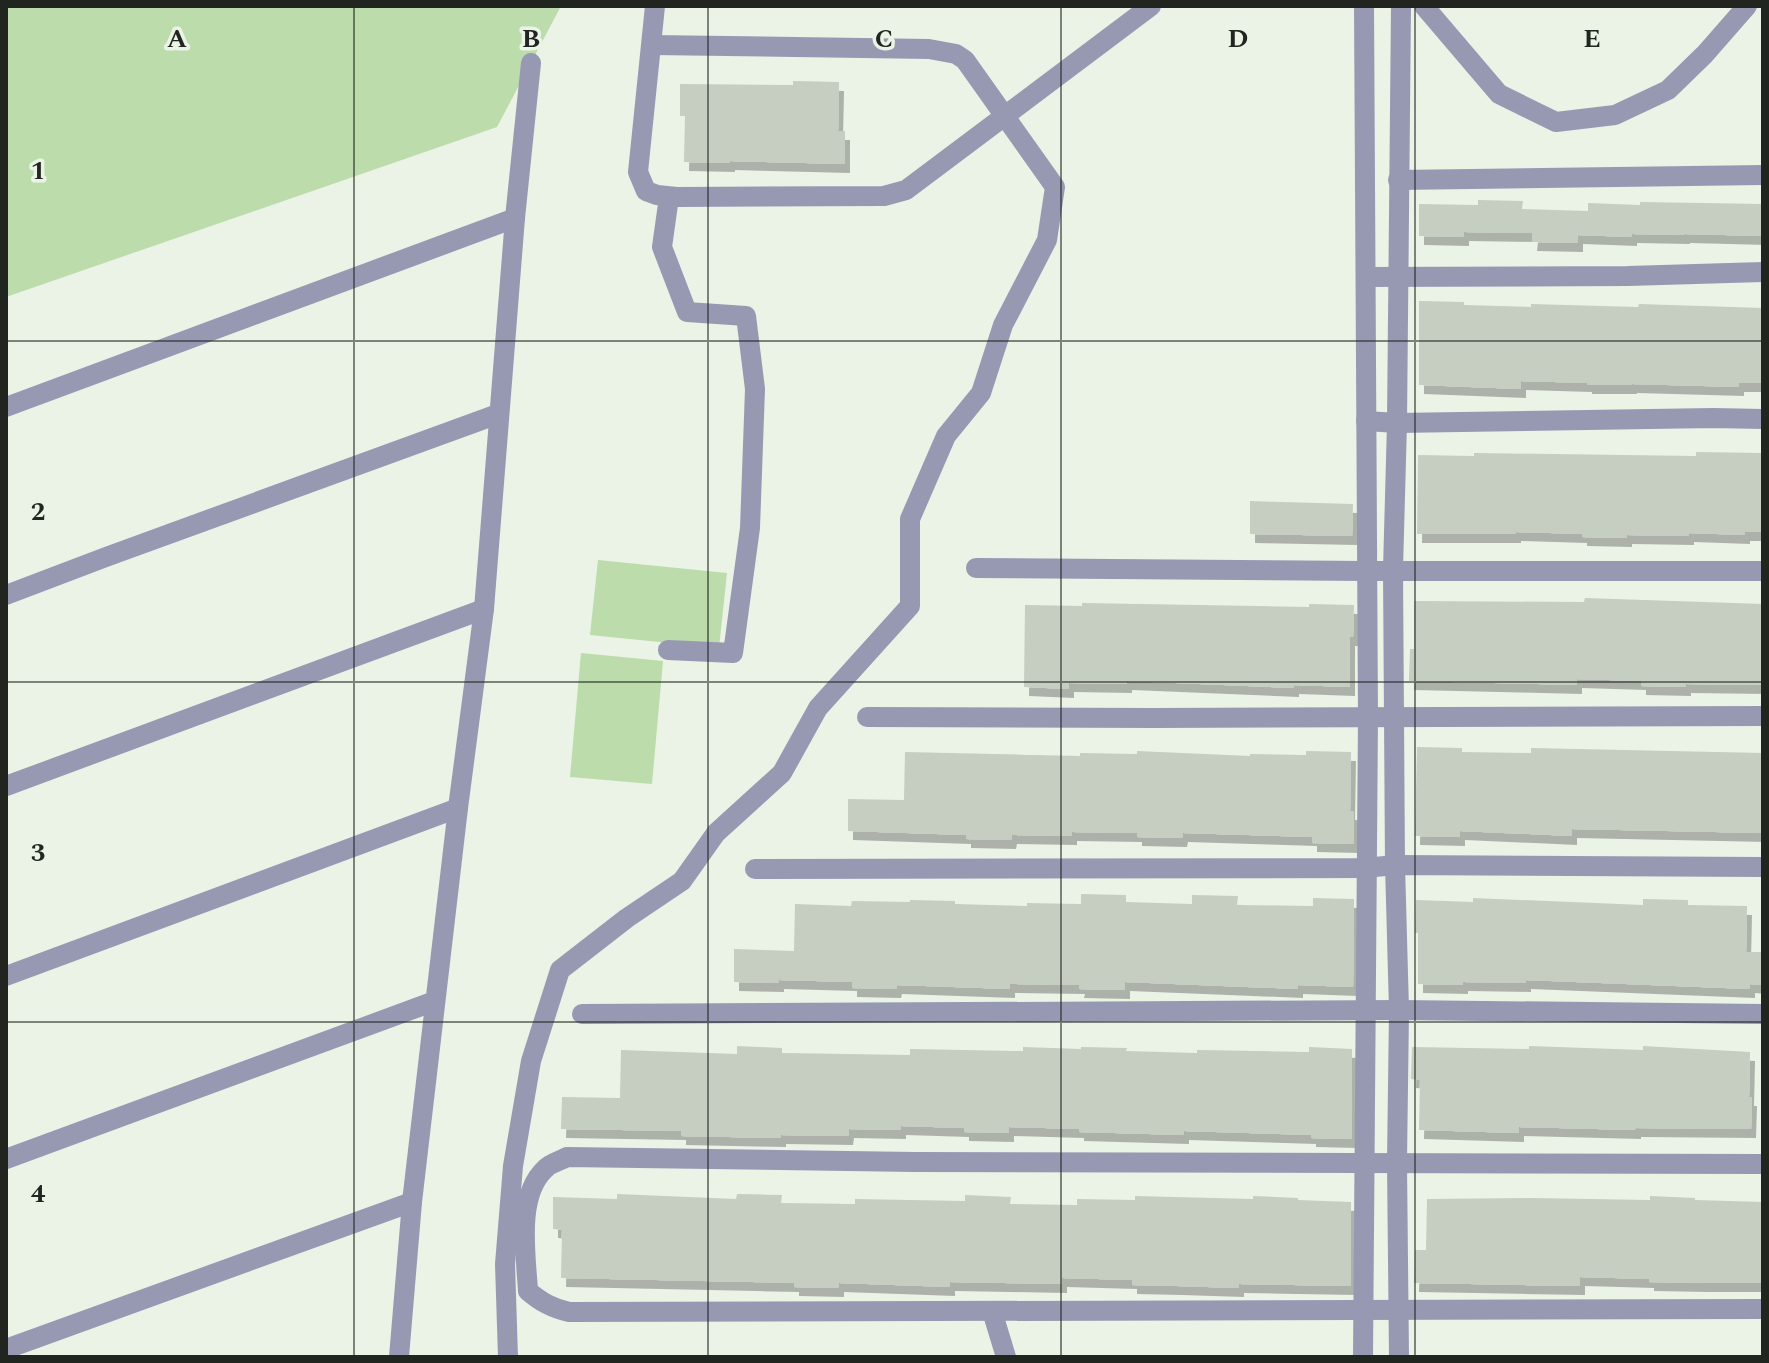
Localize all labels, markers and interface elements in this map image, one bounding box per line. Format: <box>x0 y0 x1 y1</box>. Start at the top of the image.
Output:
text: A <box>167 19 187 59</box>
text: B <box>522 19 540 59</box>
text: C <box>875 19 893 59</box>
text: D <box>1228 19 1248 59</box>
text: E <box>1583 19 1601 59</box>
text: 1 <box>31 151 45 191</box>
text: 2 <box>31 492 45 532</box>
text: 3 <box>31 833 45 873</box>
text: 4 <box>31 1174 46 1214</box>

